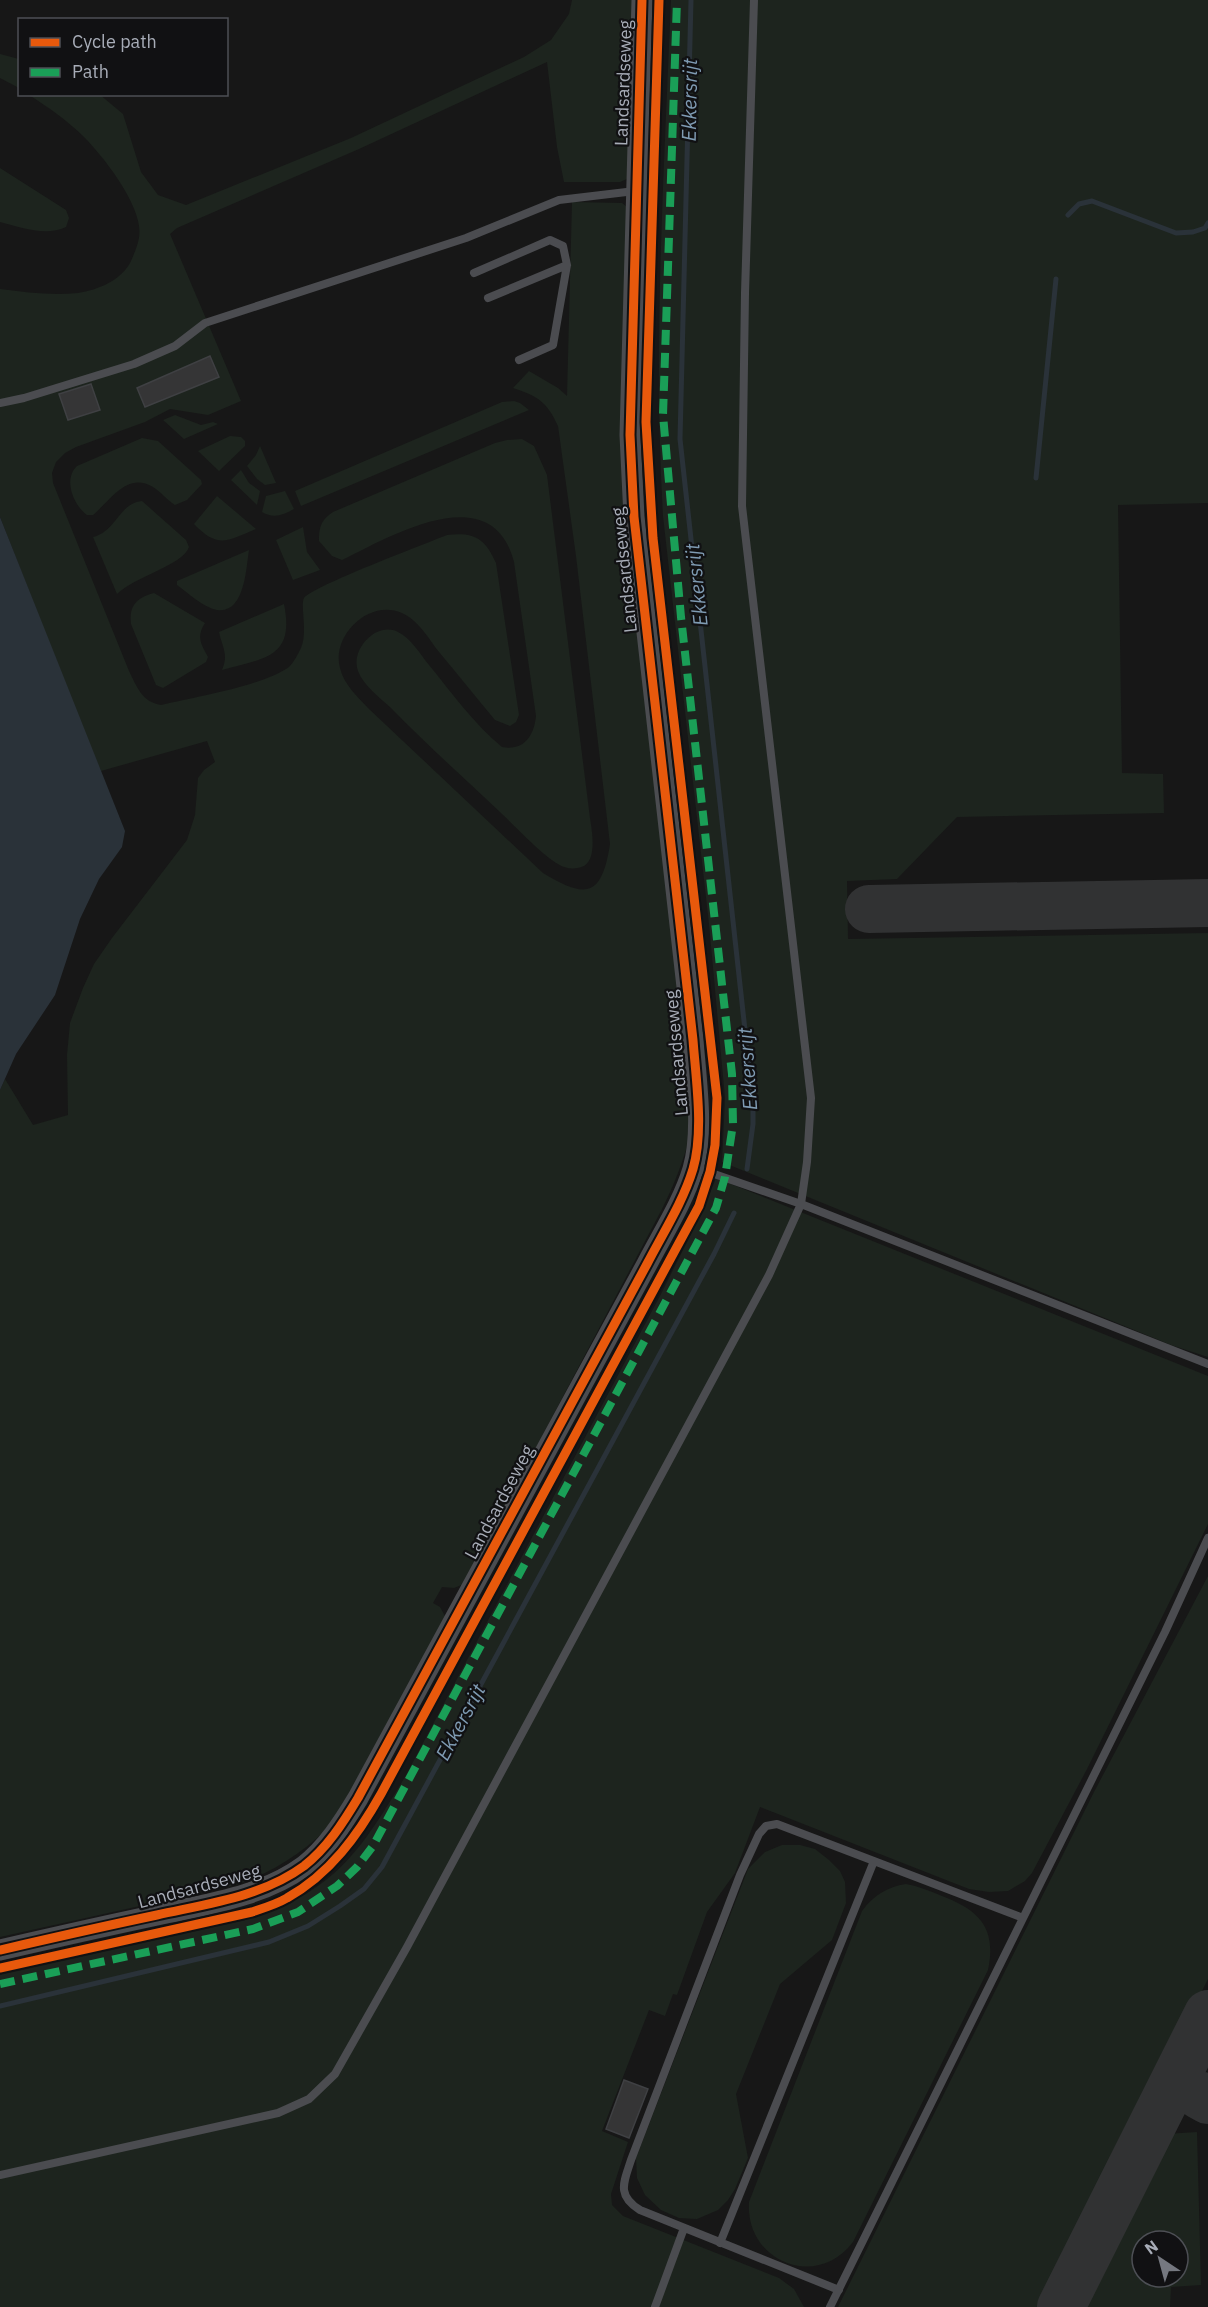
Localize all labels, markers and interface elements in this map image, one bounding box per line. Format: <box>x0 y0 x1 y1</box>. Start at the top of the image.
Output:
legend <box>18 18 228 96</box>
street label: Landsardseweg <box>609 19 637 147</box>
text: Cycle path <box>72 30 157 53</box>
water label: Ekkersrijt <box>675 58 703 142</box>
text: Path <box>72 60 109 83</box>
street label: Landsardseweg <box>606 506 642 634</box>
water label: Ekkersrijt <box>678 542 714 627</box>
street label: Landsardseweg <box>659 989 693 1117</box>
water label: Ekkersrijt <box>731 1026 763 1111</box>
street label: Landsardseweg <box>459 1440 539 1563</box>
water label: Ekkersrijt <box>429 1679 492 1765</box>
street label: Landsardseweg <box>135 1858 263 1913</box>
north arrow <box>1130 2229 1190 2289</box>
text: N <box>1141 2235 1162 2258</box>

